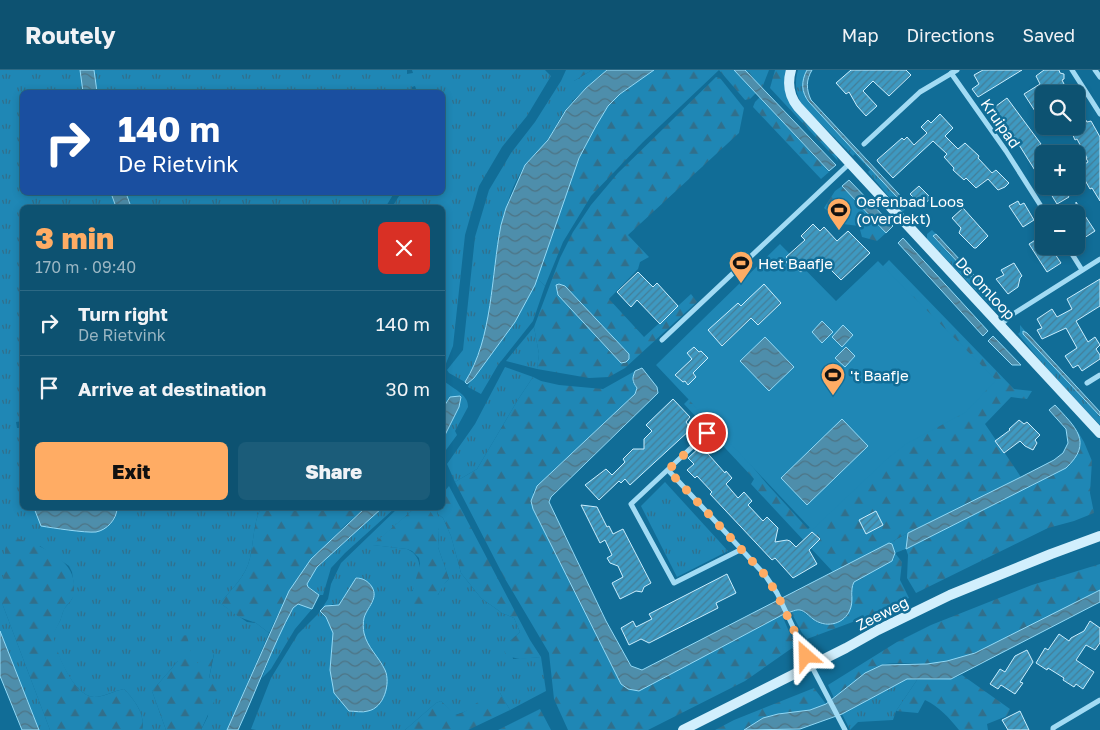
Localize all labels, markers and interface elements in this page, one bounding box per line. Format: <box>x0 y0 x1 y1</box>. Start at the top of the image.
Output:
text: Routely <box>25 20 116 49</box>
text: Map <box>842 24 878 46</box>
text: Directions <box>906 24 994 46</box>
text: Saved <box>1022 24 1075 46</box>
map controls <box>1035 85 1085 255</box>
button: search <box>1035 85 1085 135</box>
street label: Kruipad <box>978 95 1024 151</box>
text: 140 m <box>118 108 220 150</box>
icon: right <box>35 110 100 175</box>
button: + <box>1035 145 1085 195</box>
text: De Rietvink <box>118 150 239 177</box>
place label: Oefenbad Loos (overdekt) <box>856 192 964 227</box>
sports icon: Oefenbad Loos (overdekt) <box>826 197 852 231</box>
button: − <box>1035 205 1085 255</box>
text: 3 min <box>35 220 114 256</box>
button: close <box>378 222 430 274</box>
sports icon: Het Baafje <box>728 250 754 284</box>
street label: De Omloop <box>952 253 1020 323</box>
place label: Het Baafje <box>758 254 833 272</box>
text: 170 m · 09:40 <box>35 257 136 277</box>
text: Turn right <box>78 302 168 325</box>
icon: right <box>35 309 63 337</box>
text: 140 m <box>376 312 430 335</box>
text: De Rietvink <box>78 325 166 345</box>
sports icon: 't Baafje <box>820 362 846 396</box>
place label: 't Baafje <box>850 366 909 384</box>
icon: arrive <box>35 374 63 402</box>
text: Arrive at destination <box>78 377 266 400</box>
text: 30 m <box>386 377 430 400</box>
pin <box>686 412 728 454</box>
icon: arrive <box>693 419 721 447</box>
button: Exit <box>35 442 228 500</box>
button: Share <box>238 442 430 500</box>
street label: Zeeweg <box>853 592 911 634</box>
position arrow <box>779 629 831 681</box>

